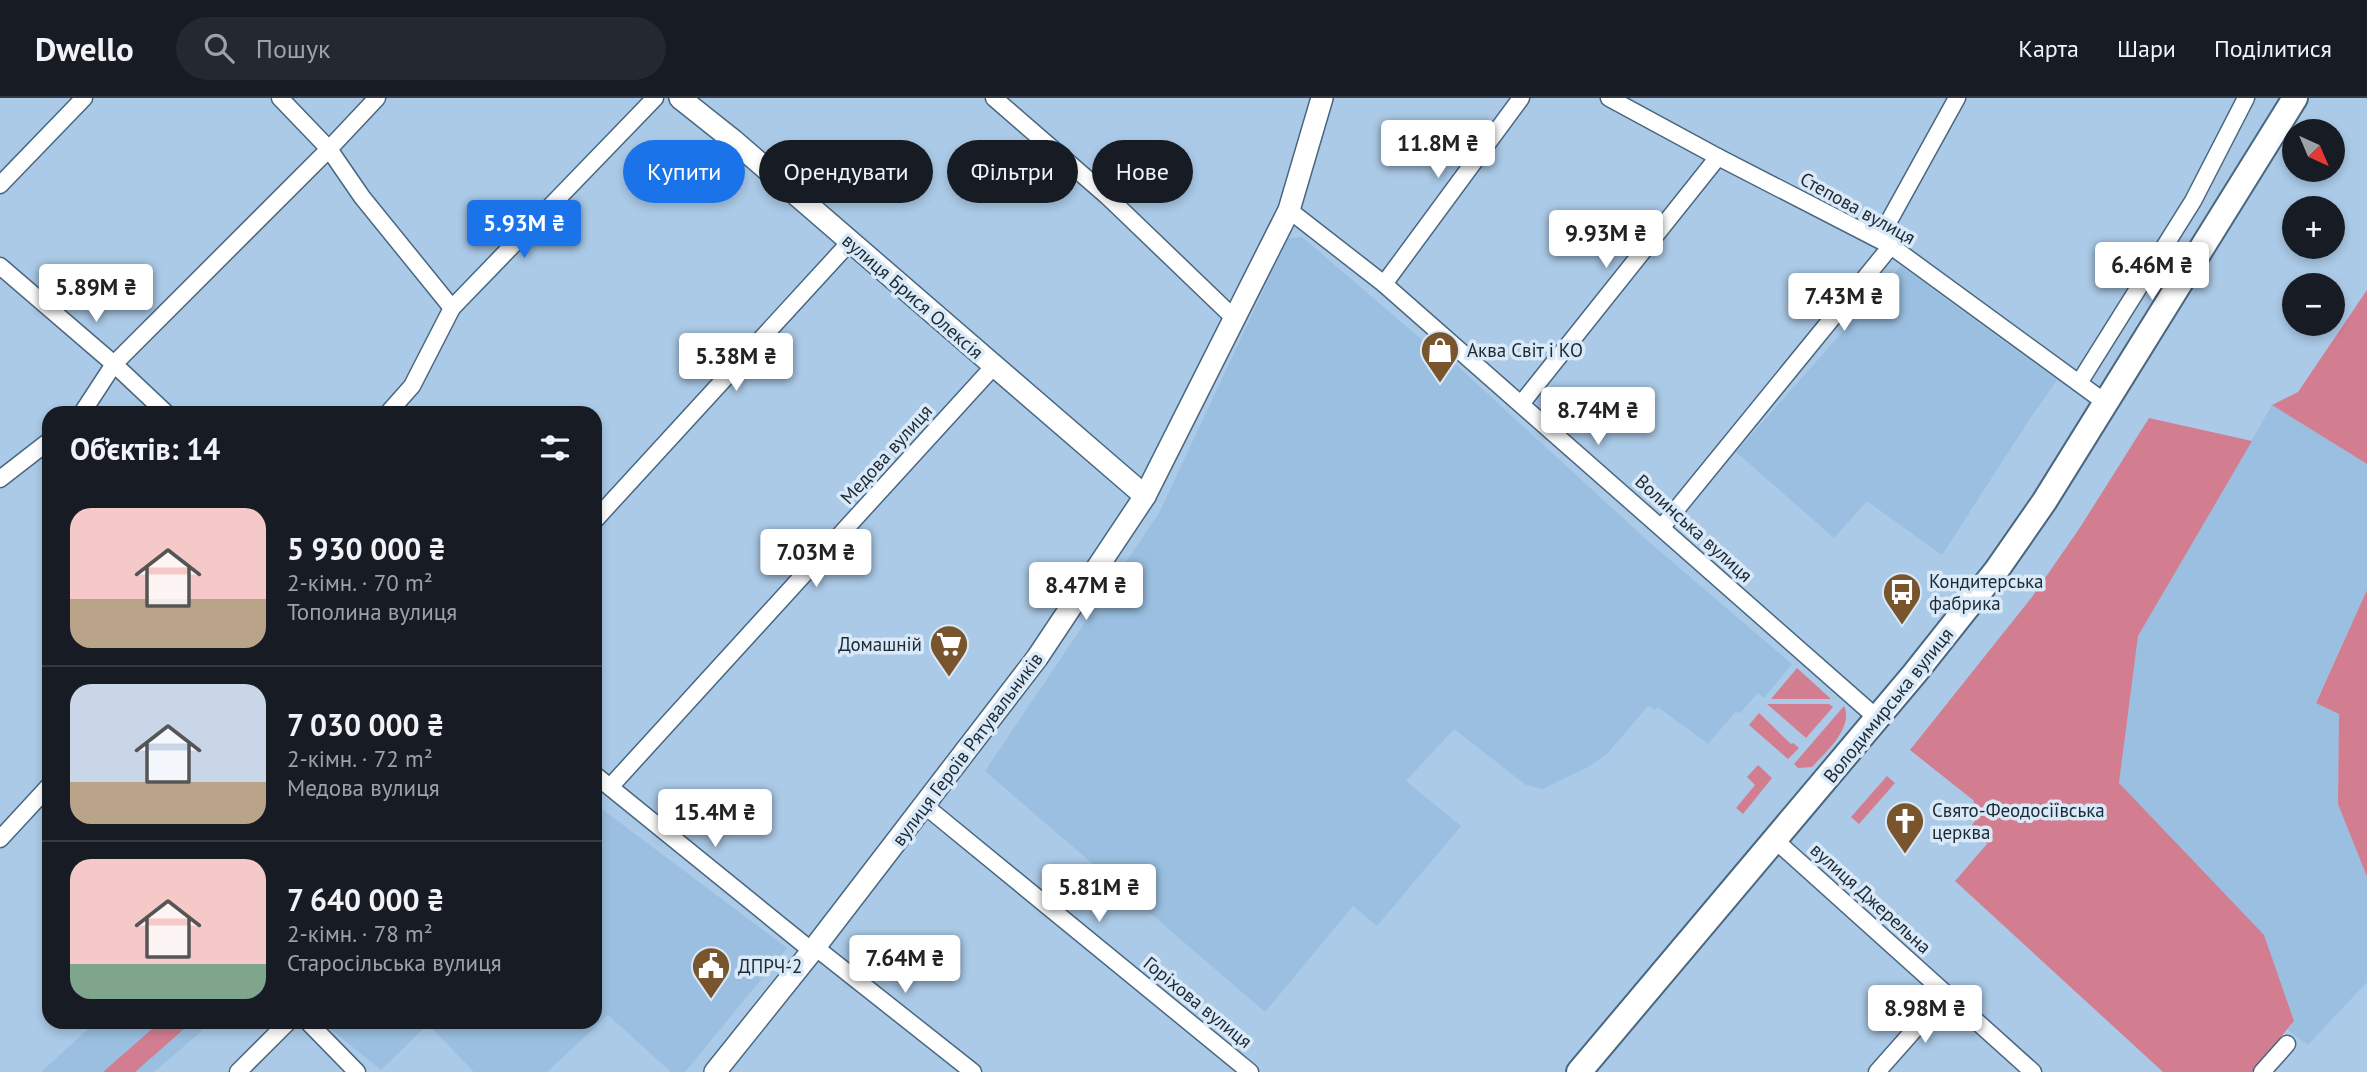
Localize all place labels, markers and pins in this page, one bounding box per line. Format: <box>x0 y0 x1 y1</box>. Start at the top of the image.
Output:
pin: 11.8M ₴ <box>1373 120 1503 180</box>
pin: 5.93M ₴ <box>459 200 589 260</box>
pin: 9.93M ₴ <box>1541 211 1671 270</box>
pin: 6.46M ₴ <box>2087 242 2217 302</box>
pin: 5.89M ₴ <box>31 264 161 324</box>
pin: 7.43M ₴ <box>1779 274 1909 333</box>
shop icon: Аква Світ і КО <box>1419 329 1461 384</box>
pin: 5.38M ₴ <box>671 334 801 393</box>
place label: Аква Світ і КО <box>1467 338 1583 362</box>
pin: 8.74M ₴ <box>1533 388 1663 447</box>
pin: 7.03M ₴ <box>751 530 881 589</box>
pin: 8.47M ₴ <box>1021 562 1151 622</box>
place label: Кондитерська фабрика <box>1929 569 2044 615</box>
bus stop icon: Кондитерська фабрика <box>1881 571 1923 626</box>
supermarket icon: Домашній <box>928 623 970 678</box>
place label: Домашній <box>838 632 922 656</box>
pin: 15.4M ₴ <box>650 790 780 849</box>
place label: Свято-Феодосіївська церква <box>1932 798 2105 844</box>
church icon: Свято-Феодосіївська церква <box>1884 800 1926 855</box>
pin: 5.81M ₴ <box>1034 864 1164 924</box>
pin: 7.64M ₴ <box>840 936 970 995</box>
public building icon: ДПРЧ-2 <box>690 945 732 1000</box>
place label: ДПРЧ-2 <box>738 954 802 978</box>
pin: 8.98M ₴ <box>1860 986 1990 1045</box>

